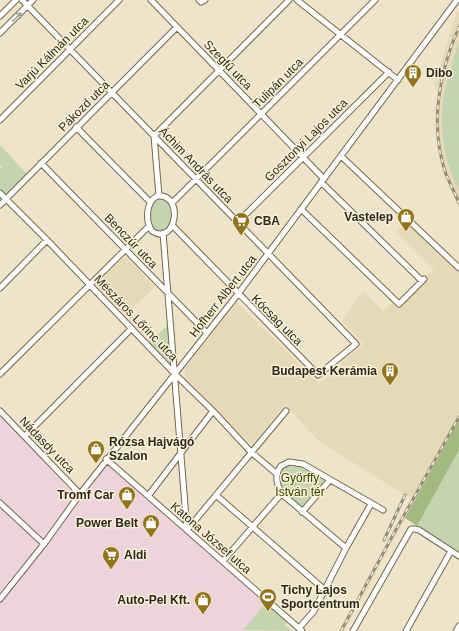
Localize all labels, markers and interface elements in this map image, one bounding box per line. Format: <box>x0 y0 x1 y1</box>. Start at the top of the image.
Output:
one-way arrow <box>12 12 22 22</box>
street label: Varjú Kálmán utca <box>13 13 92 92</box>
street label: Szegfű utca <box>201 37 255 93</box>
street label: Tulipán utca <box>250 55 306 111</box>
building icon: Dibo <box>403 63 423 88</box>
place label: Dibo <box>426 66 453 80</box>
street label: Pákozd utca <box>56 77 113 134</box>
street label: Gosztonyi Lajos utca <box>262 95 351 184</box>
street label: Áchim András utca <box>156 123 237 206</box>
shop icon: Vastelep <box>396 207 416 232</box>
place label: Vastelep <box>344 210 393 224</box>
street label: Benczúr utca <box>102 211 161 271</box>
supermarket icon: CBA <box>231 211 251 236</box>
place label: CBA <box>254 214 280 228</box>
street label: Hofherr Albert utca <box>187 252 260 340</box>
street label: Mészáros Lőrinc utca <box>91 272 181 364</box>
street label: Kócsag utca <box>249 292 306 349</box>
building icon: Budapest Kerámia <box>380 361 400 386</box>
place label: Budapest Kerámia <box>272 364 377 378</box>
street label: Nádasdy utca <box>16 414 78 476</box>
place label: Rózsa Hajvágó Szalon <box>109 435 194 463</box>
shop icon: Rózsa Hajvágó Szalon <box>86 439 106 464</box>
park label: Györffy István tér <box>275 471 325 499</box>
shop icon: Tromf Car <box>117 485 137 510</box>
place label: Tromf Car <box>57 488 114 502</box>
street label: Katona József utca <box>168 499 254 577</box>
shop icon: Power Belt <box>141 513 161 538</box>
place label: Power Belt <box>76 516 138 530</box>
supermarket icon: Aldi <box>101 545 121 570</box>
place label: Aldi <box>124 548 147 562</box>
place label: Tichy Lajos Sportcentrum <box>281 583 360 611</box>
sports icon: Tichy Lajos Sportcentrum <box>258 587 278 612</box>
shop icon: Auto-Pel Kft. <box>193 590 213 615</box>
place label: Auto-Pel Kft. <box>117 593 190 607</box>

